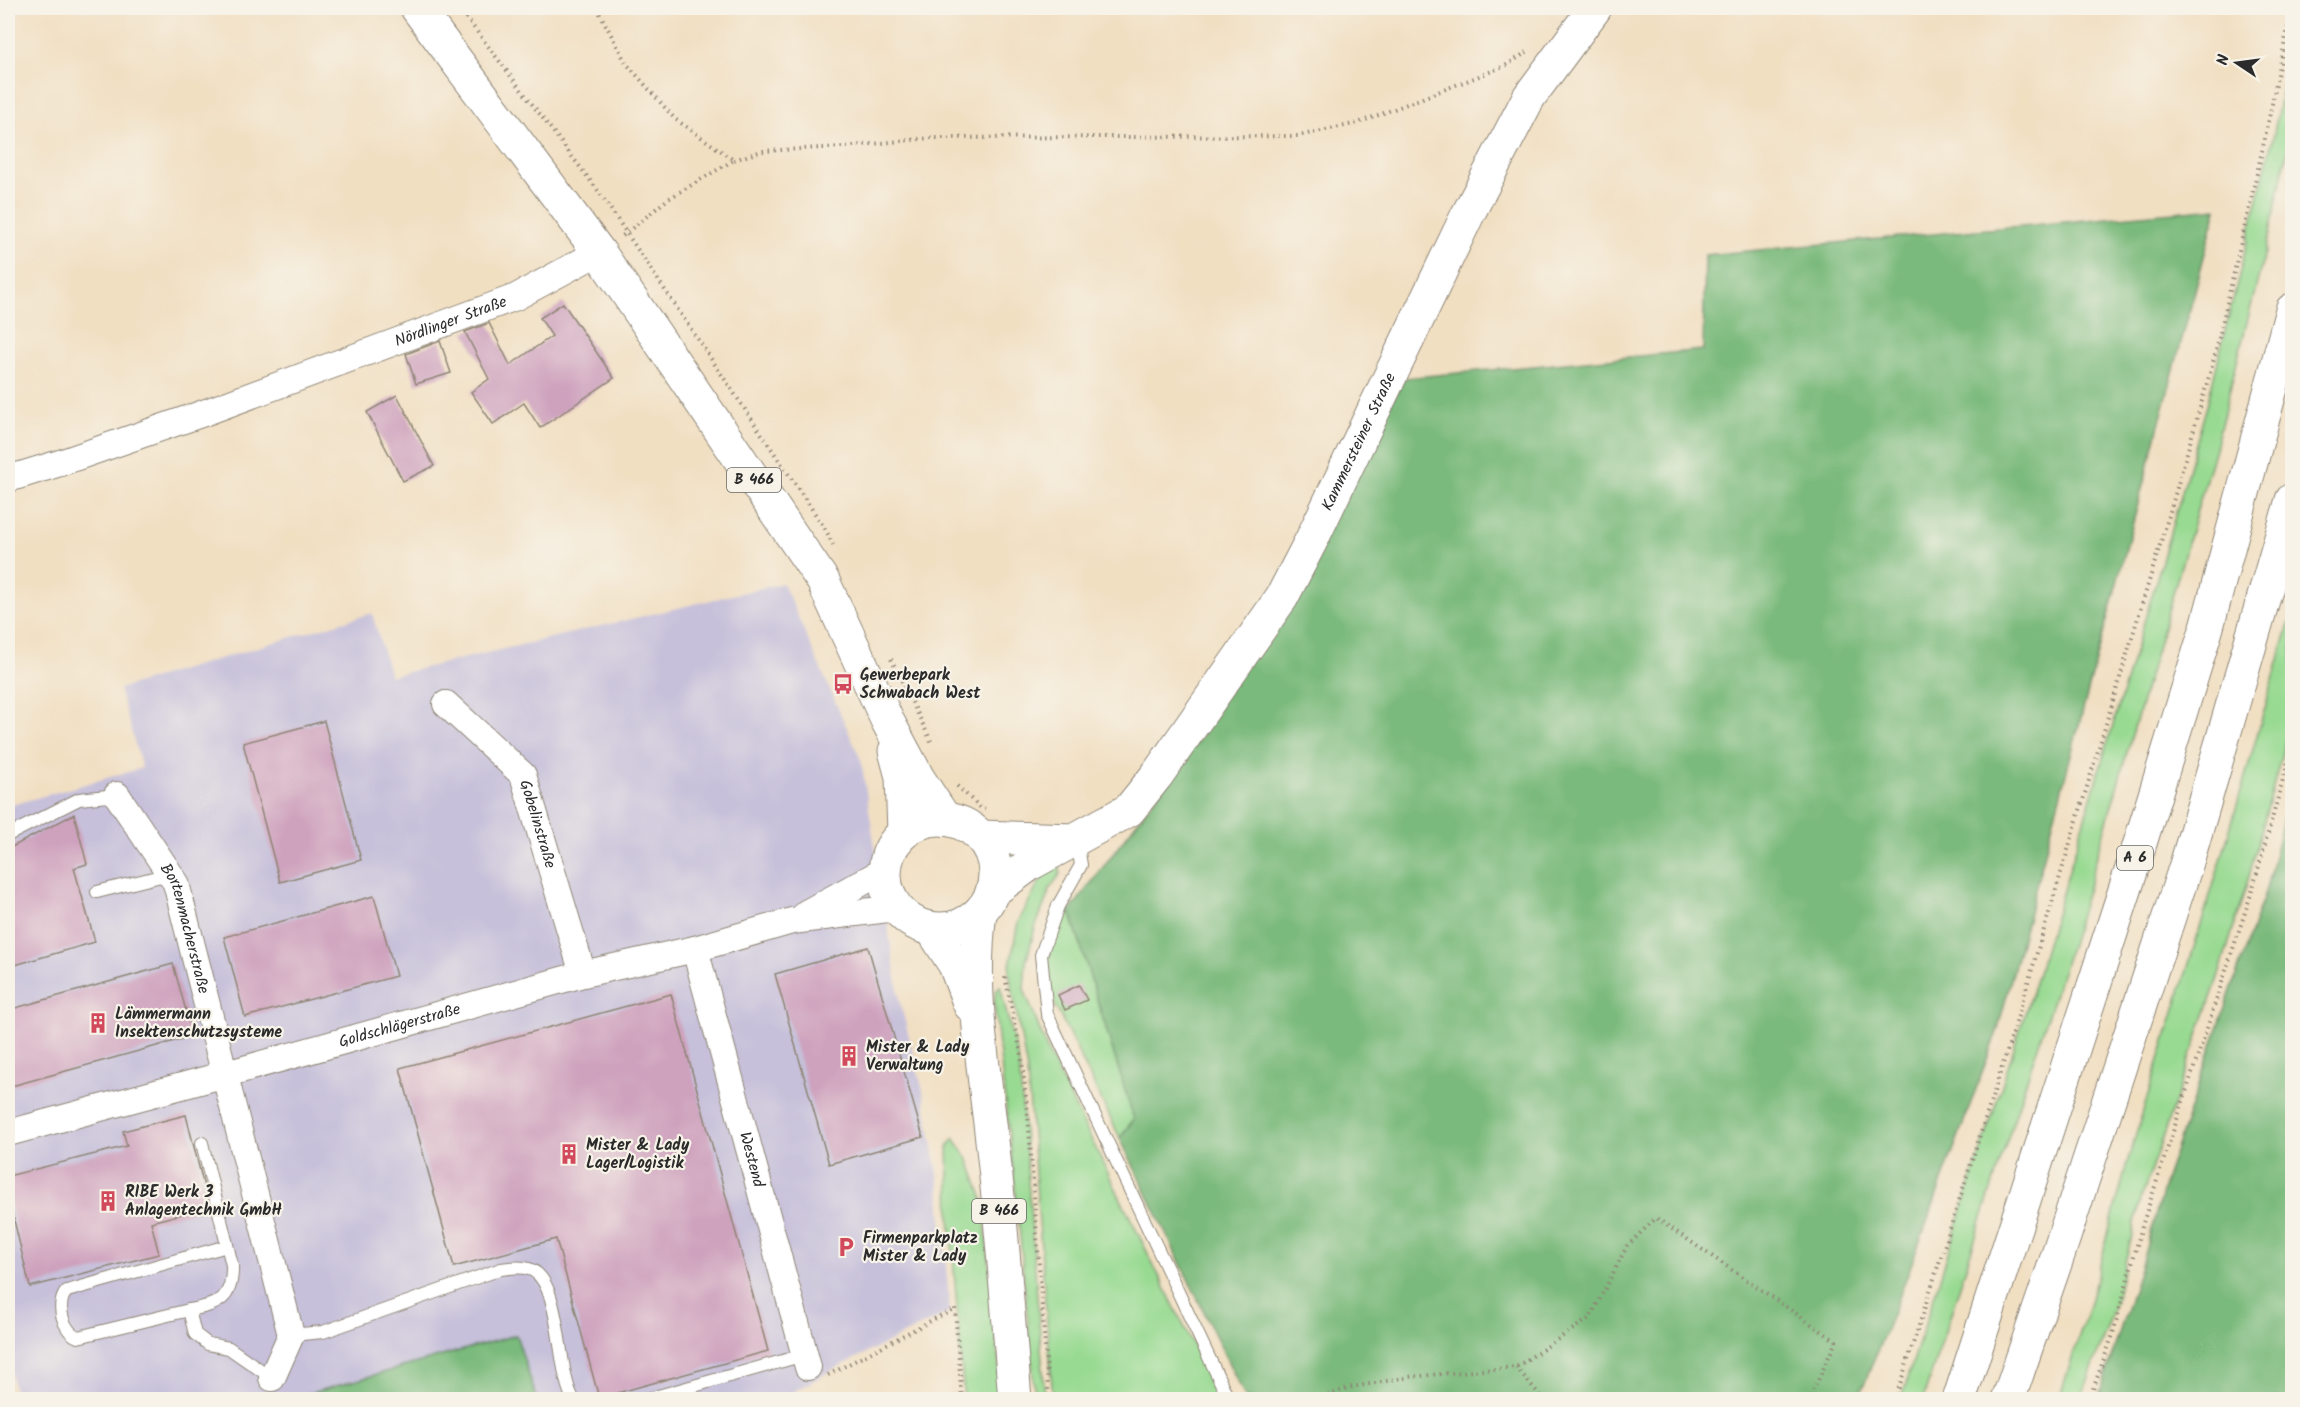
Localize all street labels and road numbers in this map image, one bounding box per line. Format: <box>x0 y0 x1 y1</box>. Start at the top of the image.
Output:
street label: Nördlinger Straße <box>391 289 510 354</box>
street label: Kammersteiner Straße <box>1315 369 1402 515</box>
road number: B 466 <box>727 468 781 492</box>
street label: Gobelinstraße <box>513 777 563 871</box>
road number: A 6 <box>2117 846 2153 870</box>
street label: Bortenmacherstraße <box>154 858 216 996</box>
street label: Goldschlägerstraße <box>336 996 463 1054</box>
street label: Westend <box>732 1129 772 1191</box>
road number: B 466 <box>972 1199 1026 1223</box>

